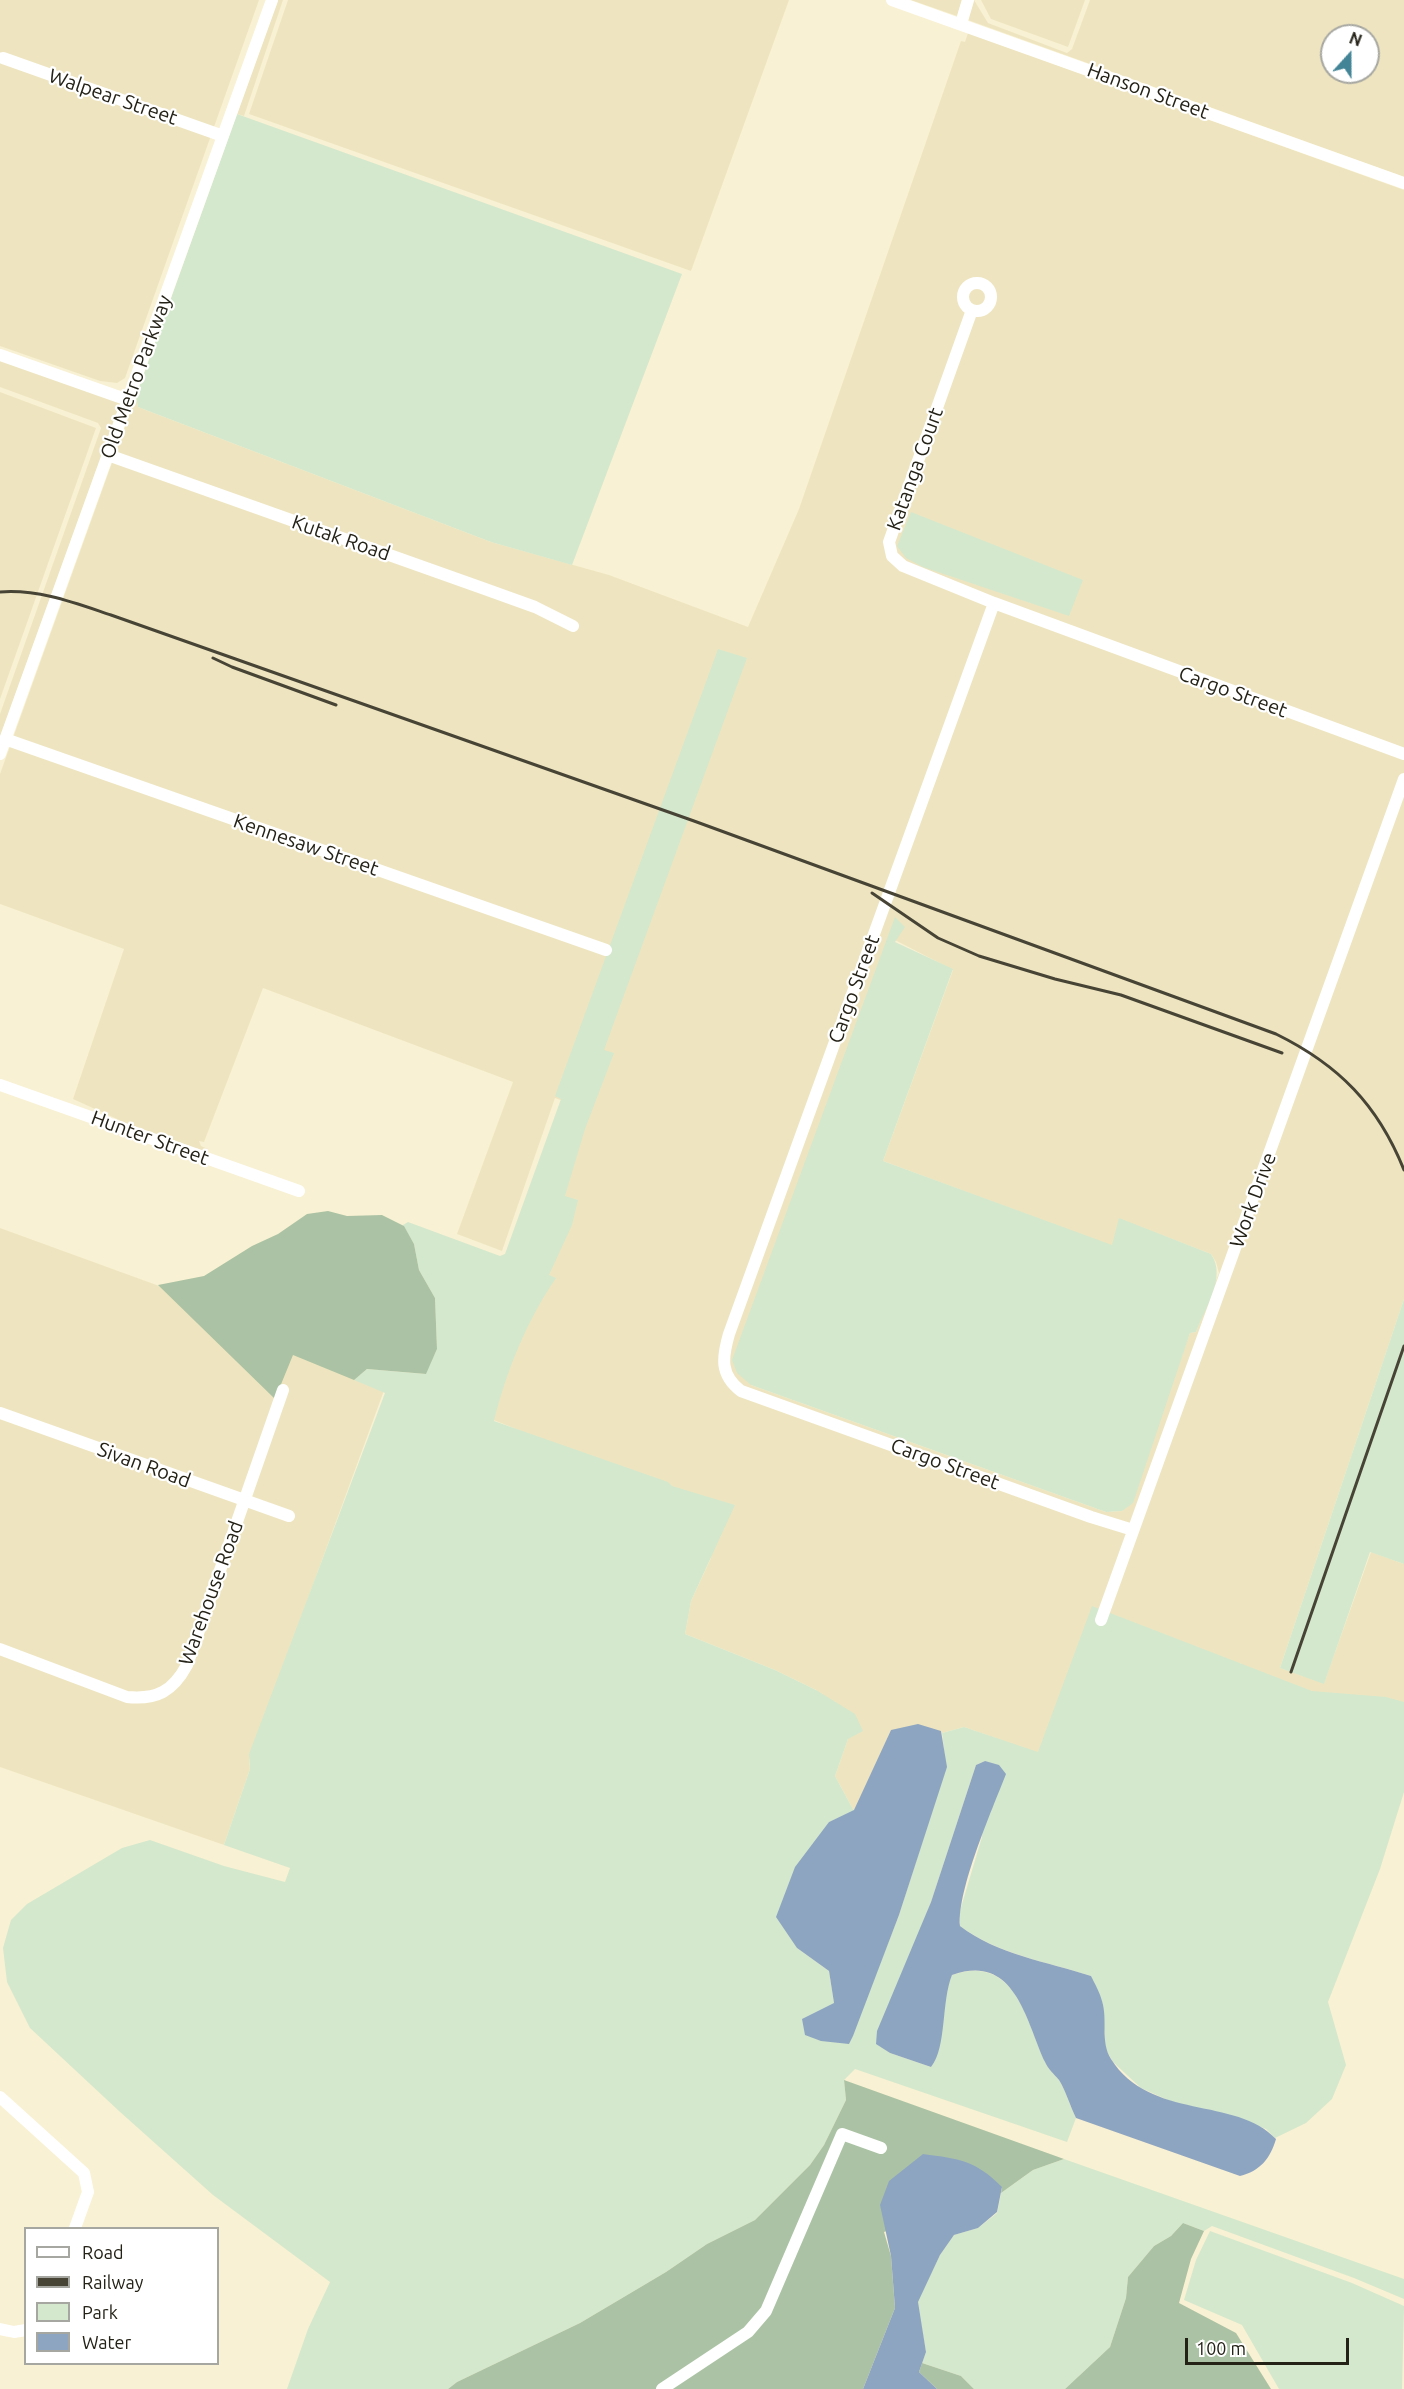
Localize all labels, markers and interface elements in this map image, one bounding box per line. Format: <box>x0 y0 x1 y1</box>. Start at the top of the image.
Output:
north arrow <box>1320 24 1380 84</box>
text: N <box>1347 29 1365 50</box>
street label: Hanson Street <box>1084 58 1212 124</box>
street label: Walpear Street <box>45 64 181 130</box>
street label: Old Metro Parkway <box>95 292 177 462</box>
street label: Katanga Court <box>882 404 948 534</box>
street label: Kutak Road <box>289 510 393 566</box>
street label: Cargo Street <box>1175 661 1291 723</box>
street label: Kennesaw Street <box>230 809 382 881</box>
street label: Cargo Street <box>823 931 885 1047</box>
street label: Hunter Street <box>88 1106 212 1170</box>
street label: Work Drive <box>1225 1149 1281 1251</box>
street label: Cargo Street <box>887 1433 1003 1495</box>
street label: Sivan Road <box>94 1437 194 1493</box>
street label: Warehouse Road <box>174 1518 248 1668</box>
legend <box>24 2227 219 2365</box>
text: Road <box>82 2242 124 2262</box>
text: Railway <box>82 2272 143 2292</box>
text: Park <box>82 2302 118 2322</box>
scale bar <box>1188 2326 1352 2364</box>
text: Water <box>82 2332 131 2352</box>
text: 100 m <box>1196 2338 1246 2358</box>

